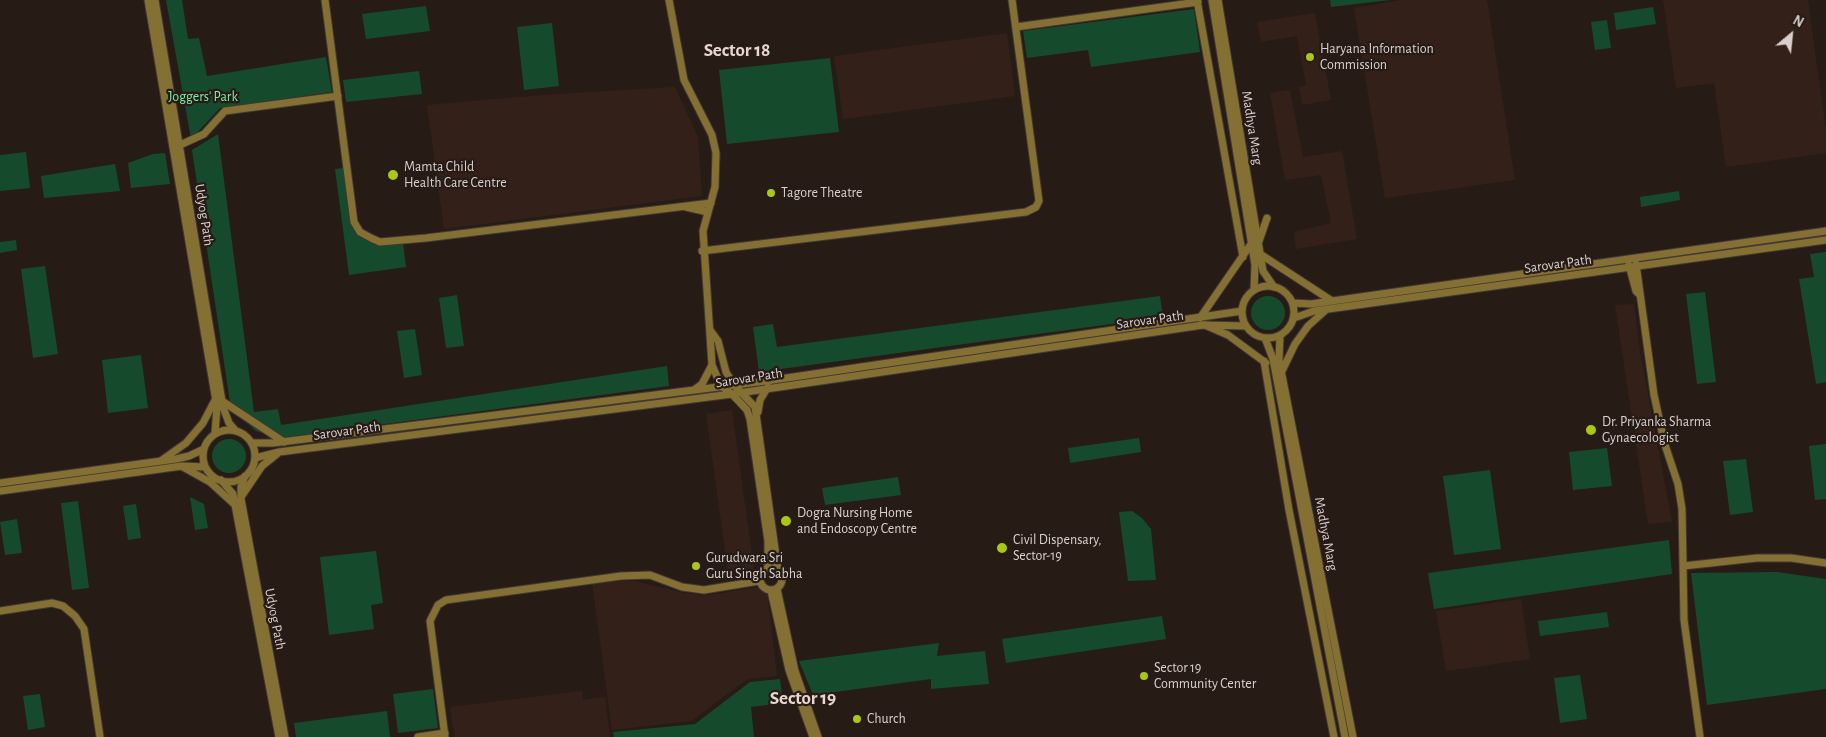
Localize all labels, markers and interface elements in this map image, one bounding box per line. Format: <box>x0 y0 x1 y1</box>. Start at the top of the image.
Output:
north arrow <box>1766 10 1816 60</box>
text: N <box>1790 13 1806 30</box>
district label: Sector 18 <box>704 39 770 61</box>
place label: Haryana Information Commission <box>1320 41 1434 74</box>
marker: Haryana Information Commission <box>1304 51 1316 63</box>
park label: Joggers' Park <box>168 89 238 105</box>
street label: Madhya Marg <box>1238 90 1266 166</box>
place label: Mamta Child Health Care Centre <box>404 159 507 192</box>
marker: Mamta Child Health Care Centre <box>386 168 400 182</box>
street label: Udyog Path <box>191 183 217 247</box>
place label: Tagore Theatre <box>781 185 863 201</box>
marker: Tagore Theatre <box>765 187 777 199</box>
street label: Sarovar Path <box>1523 251 1593 277</box>
street label: Sarovar Path <box>1115 307 1185 333</box>
street label: Sarovar Path <box>714 364 784 392</box>
place label: Dr. Priyanka Sharma Gynaecologist <box>1602 414 1711 447</box>
street label: Sarovar Path <box>312 418 382 444</box>
marker: Dr. Priyanka Sharma Gynaecologist <box>1584 423 1598 437</box>
street label: Madhya Marg <box>1311 496 1341 572</box>
place label: Dogra Nursing Home and Endoscopy Centre <box>797 505 917 538</box>
marker: Dogra Nursing Home and Endoscopy Centre <box>779 514 793 528</box>
place label: Civil Dispensary, Sector-19 <box>1013 532 1102 564</box>
marker: Civil Dispensary, Sector-19 <box>995 541 1009 555</box>
place label: Gurudwara Sri Guru Singh Sabha <box>706 550 802 582</box>
marker: Gurudwara Sri Guru Singh Sabha <box>690 560 702 572</box>
street label: Udyog Path <box>261 587 289 651</box>
place label: Sector 19 Community Center <box>1154 660 1256 692</box>
marker: Sector 19 Community Center <box>1138 670 1150 682</box>
district label: Sector 19 <box>770 687 836 709</box>
place label: Church <box>867 711 906 727</box>
marker: Church <box>851 713 863 725</box>

